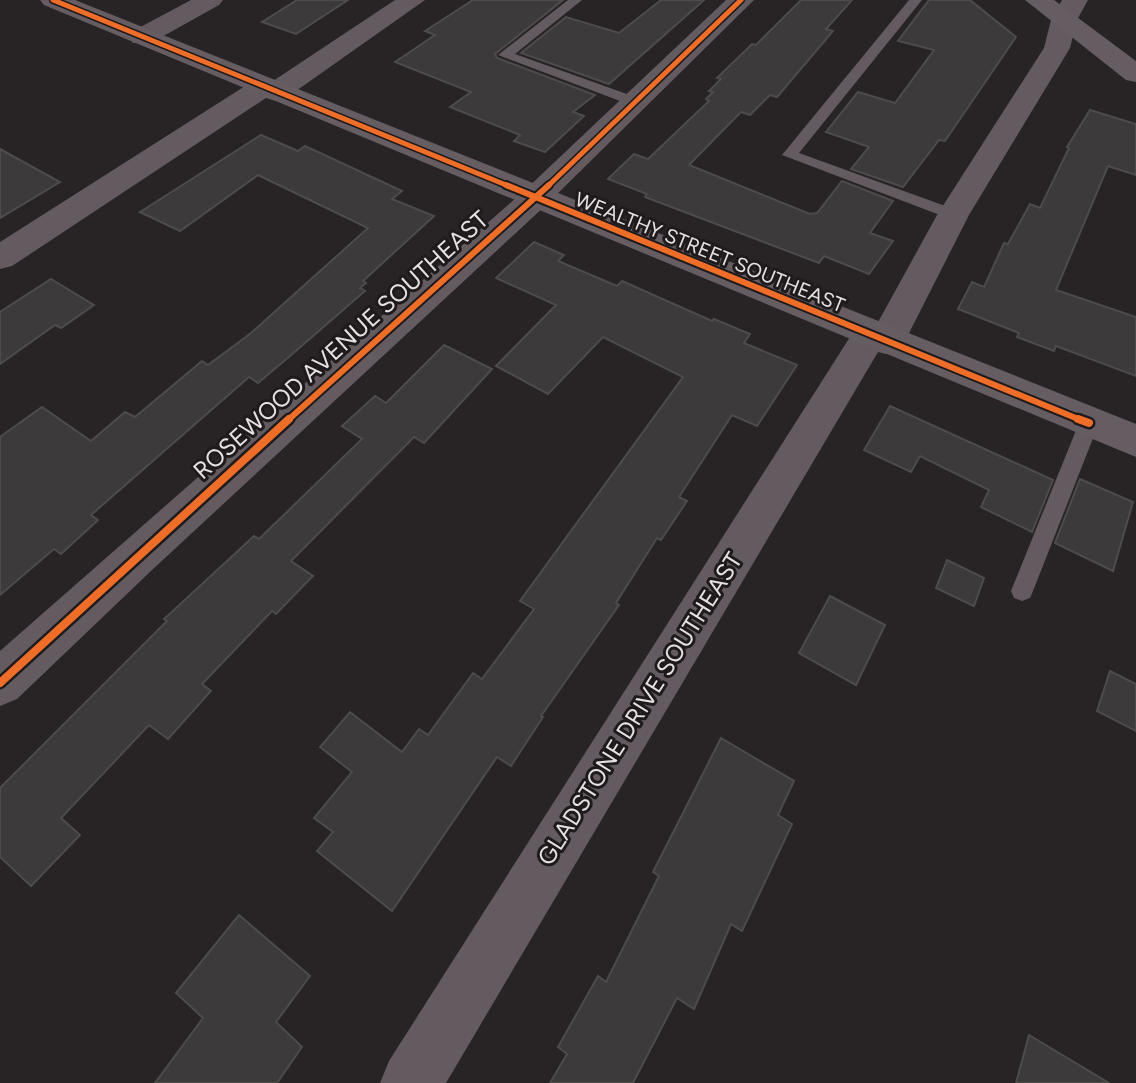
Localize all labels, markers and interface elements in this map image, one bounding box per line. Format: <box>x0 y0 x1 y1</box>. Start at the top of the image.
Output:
street label: WEALTHY STREET SOUTHEAST <box>572 187 848 317</box>
street label: ROSEWOOD AVENUE SOUTHEAST <box>187 204 494 485</box>
street label: GLADSTONE DRIVE SOUTHEAST <box>531 547 748 871</box>

